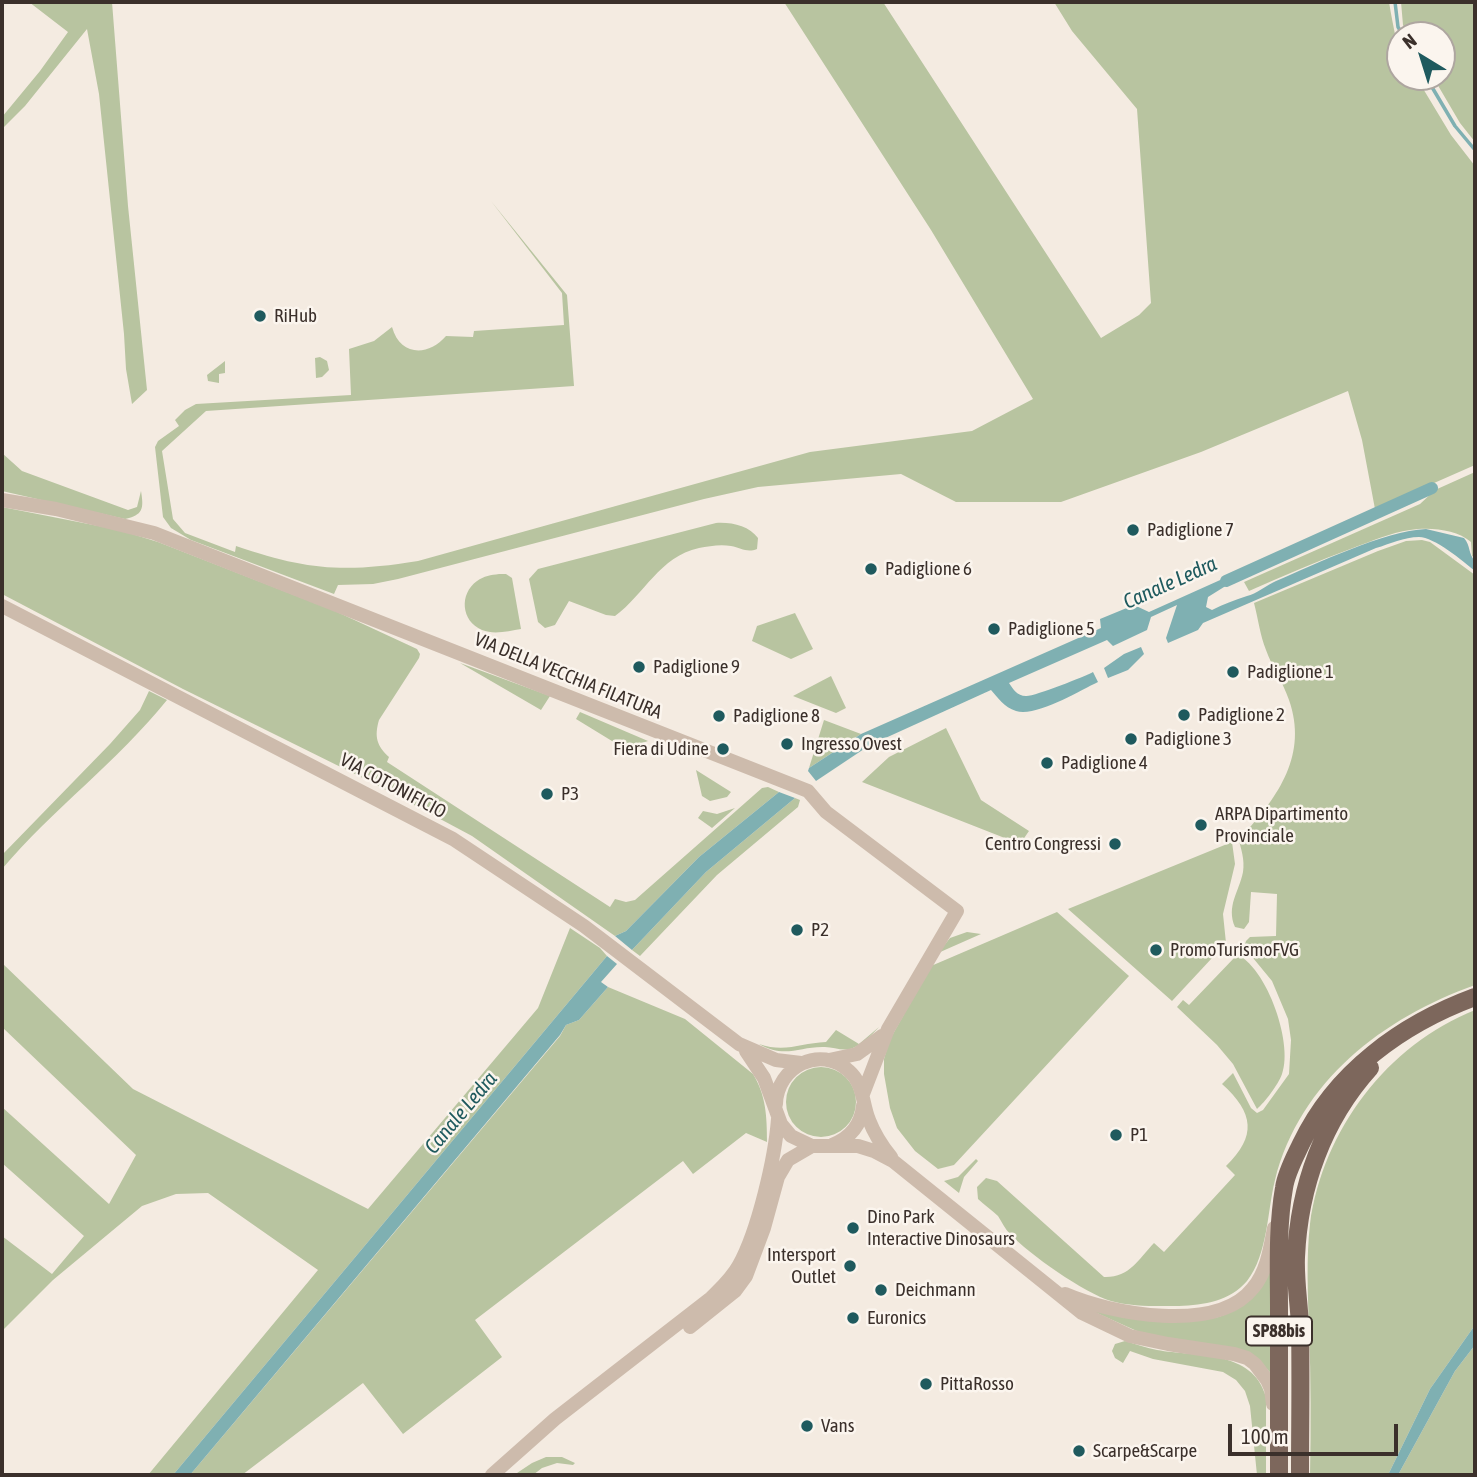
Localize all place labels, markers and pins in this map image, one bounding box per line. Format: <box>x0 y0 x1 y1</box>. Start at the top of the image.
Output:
place label: RiHub <box>274 305 317 327</box>
marker: RiHub <box>252 308 268 324</box>
place label: Padiglione 7 <box>1147 519 1234 541</box>
marker: Padiglione 7 <box>1125 522 1141 538</box>
place label: Padiglione 6 <box>885 558 972 580</box>
marker: Padiglione 6 <box>863 561 879 577</box>
place label: Padiglione 5 <box>1008 618 1095 640</box>
marker: Padiglione 5 <box>986 621 1002 637</box>
place label: Padiglione 9 <box>653 656 740 678</box>
marker: Padiglione 9 <box>631 659 647 675</box>
place label: Padiglione 1 <box>1247 661 1334 683</box>
marker: Padiglione 1 <box>1225 664 1241 680</box>
place label: Padiglione 2 <box>1198 704 1285 726</box>
place label: Padiglione 8 <box>733 705 820 727</box>
marker: Padiglione 2 <box>1176 707 1192 723</box>
marker: Padiglione 8 <box>711 708 727 724</box>
place label: Padiglione 3 <box>1145 728 1232 750</box>
marker: Padiglione 3 <box>1123 731 1139 747</box>
place label: Ingresso Ovest <box>801 733 902 755</box>
marker: Ingresso Ovest <box>779 736 795 752</box>
place label: Fiera di Udine <box>613 738 709 760</box>
marker: Fiera di Udine <box>715 741 731 757</box>
place label: Padiglione 4 <box>1061 752 1148 774</box>
marker: Padiglione 4 <box>1039 755 1055 771</box>
place label: P3 <box>561 783 579 805</box>
marker: P3 <box>539 786 555 802</box>
place label: ARPA Dipartimento Provinciale <box>1215 803 1348 847</box>
marker: ARPA Dipartimento Provinciale <box>1193 817 1209 833</box>
place label: Centro Congressi <box>985 833 1101 855</box>
marker: Centro Congressi <box>1107 836 1123 852</box>
place label: P2 <box>811 919 829 941</box>
marker: P2 <box>789 922 805 938</box>
place label: PromoTurismoFVG <box>1170 939 1299 961</box>
marker: PromoTurismoFVG <box>1148 942 1164 958</box>
place label: P1 <box>1130 1124 1148 1146</box>
marker: P1 <box>1108 1127 1124 1143</box>
place label: Dino Park Interactive Dinosaurs <box>867 1206 1015 1250</box>
marker: Dino Park Interactive Dinosaurs <box>845 1220 861 1236</box>
place label: Intersport Outlet <box>767 1244 836 1288</box>
marker: Intersport Outlet <box>842 1258 858 1274</box>
place label: Deichmann <box>895 1279 976 1301</box>
marker: Deichmann <box>873 1282 889 1298</box>
place label: Euronics <box>867 1307 926 1329</box>
marker: Euronics <box>845 1310 861 1326</box>
place label: PittaRosso <box>940 1373 1014 1395</box>
marker: PittaRosso <box>918 1376 934 1392</box>
place label: Vans <box>821 1415 854 1437</box>
marker: Vans <box>799 1418 815 1434</box>
place label: Scarpe&Scarpe <box>1093 1440 1197 1462</box>
marker: Scarpe&Scarpe <box>1071 1443 1087 1459</box>

